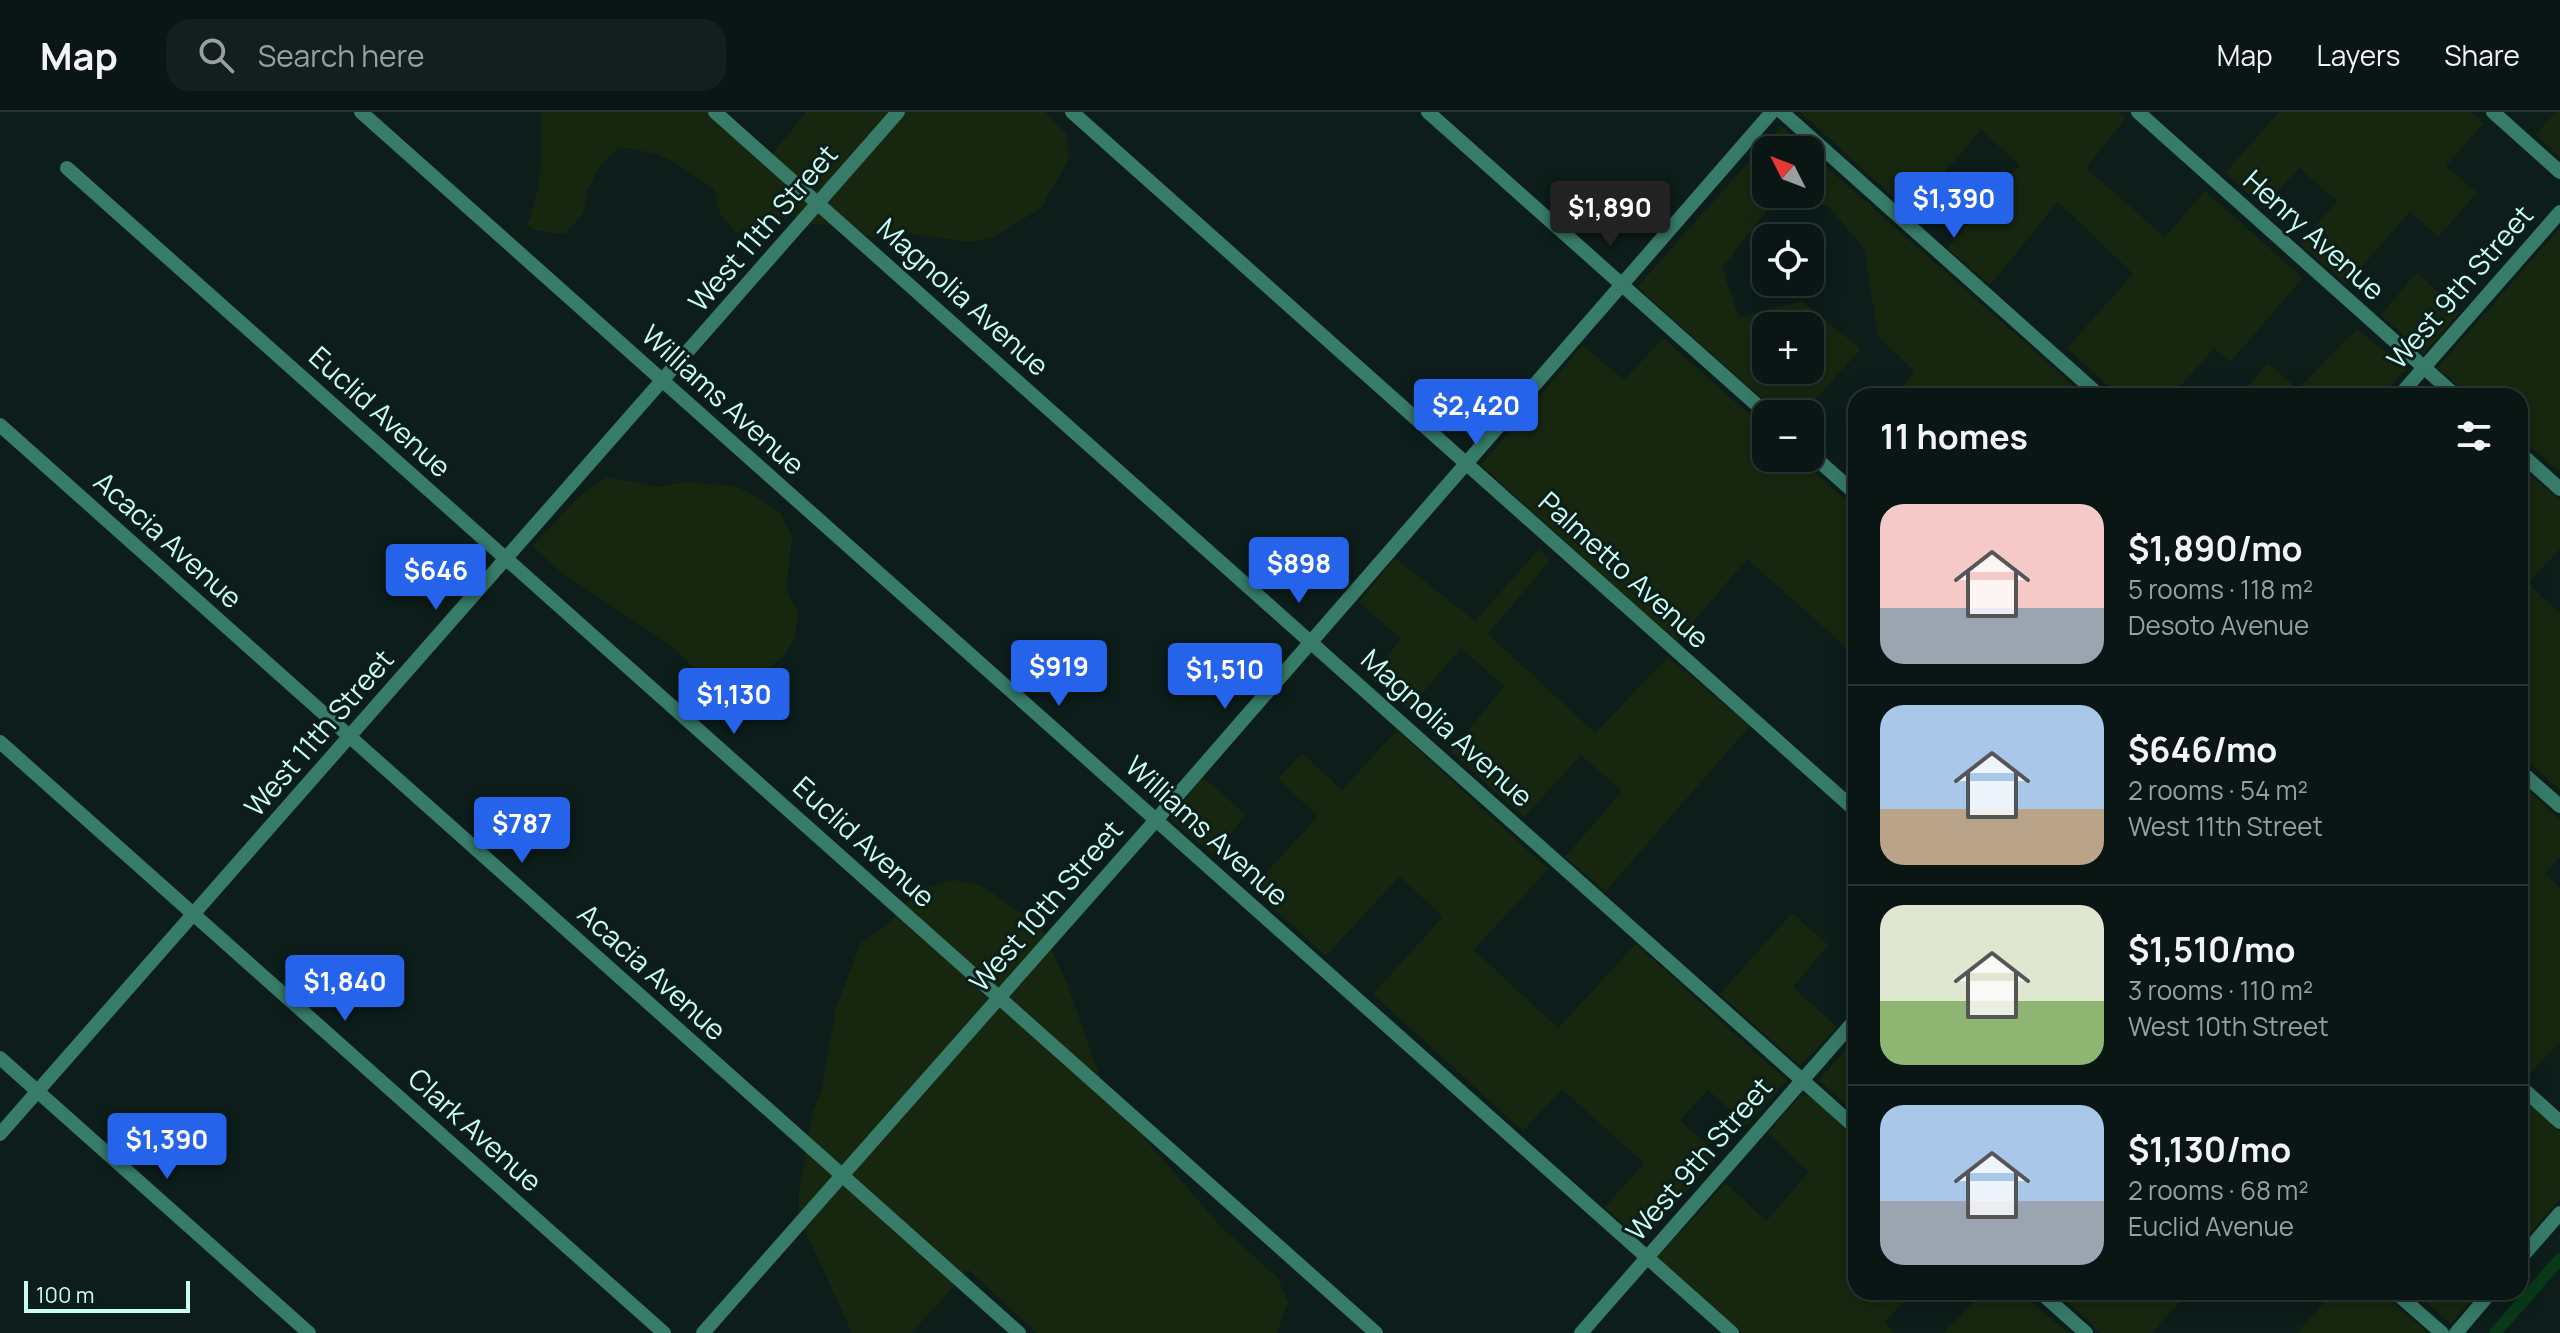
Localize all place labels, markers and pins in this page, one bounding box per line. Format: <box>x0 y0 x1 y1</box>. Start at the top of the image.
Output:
pin: $1,390 <box>1889 172 2019 240</box>
pin: $1,890 <box>1545 181 1675 249</box>
pin: $2,420 <box>1411 379 1541 447</box>
pin: $898 <box>1252 537 1346 605</box>
pin: $646 <box>389 544 483 612</box>
pin: $919 <box>1012 640 1106 708</box>
pin: $1,510 <box>1160 643 1290 711</box>
pin: $1,130 <box>669 668 799 736</box>
pin: $787 <box>475 797 569 865</box>
pin: $1,840 <box>280 955 410 1023</box>
pin: $1,390 <box>102 1113 232 1181</box>

